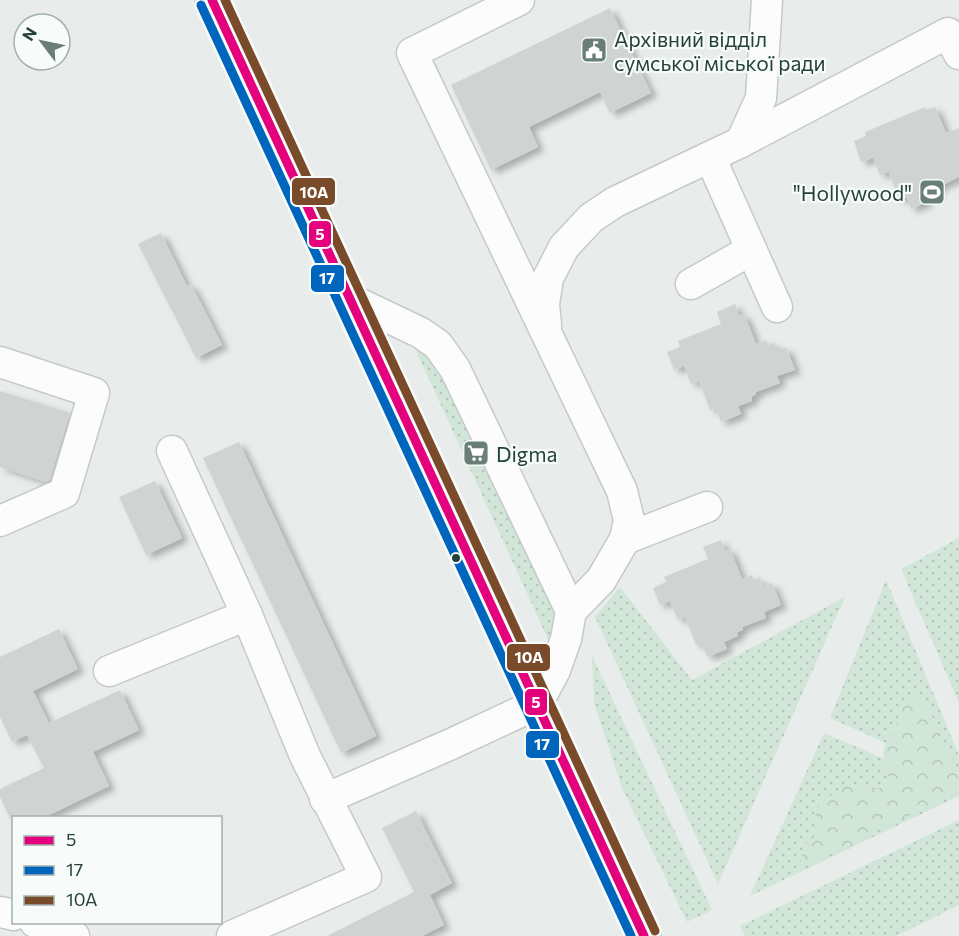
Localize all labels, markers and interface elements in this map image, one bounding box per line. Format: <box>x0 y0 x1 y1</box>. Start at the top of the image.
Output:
north arrow <box>12 12 72 72</box>
text: N <box>18 24 40 44</box>
place label: Архівний відділ сумської міської ради <box>614 26 826 75</box>
public building icon: Архівний відділ сумської міської ради <box>579 35 609 65</box>
line badge: 10А <box>291 177 336 206</box>
sports icon: "Hollywood" <box>917 177 947 207</box>
place label: "Hollywood" <box>793 180 912 205</box>
text: 10А <box>300 182 329 201</box>
line badge: 5 <box>308 220 332 248</box>
text: 5 <box>315 224 325 243</box>
line badge: 17 <box>310 264 345 293</box>
text: 17 <box>319 268 335 287</box>
supermarket icon: Digma <box>461 438 491 468</box>
place label: Digma <box>496 441 558 466</box>
unlabelled marker <box>450 552 462 564</box>
line badge: 10А <box>506 643 551 672</box>
text: 10А <box>515 647 544 666</box>
line badge: 5 <box>524 688 548 716</box>
text: 5 <box>531 692 541 711</box>
line badge: 17 <box>525 730 560 759</box>
text: 17 <box>534 734 550 753</box>
legend <box>12 816 222 924</box>
text: 5 <box>66 828 76 850</box>
text: 17 <box>66 858 83 880</box>
text: 10А <box>66 888 97 910</box>

